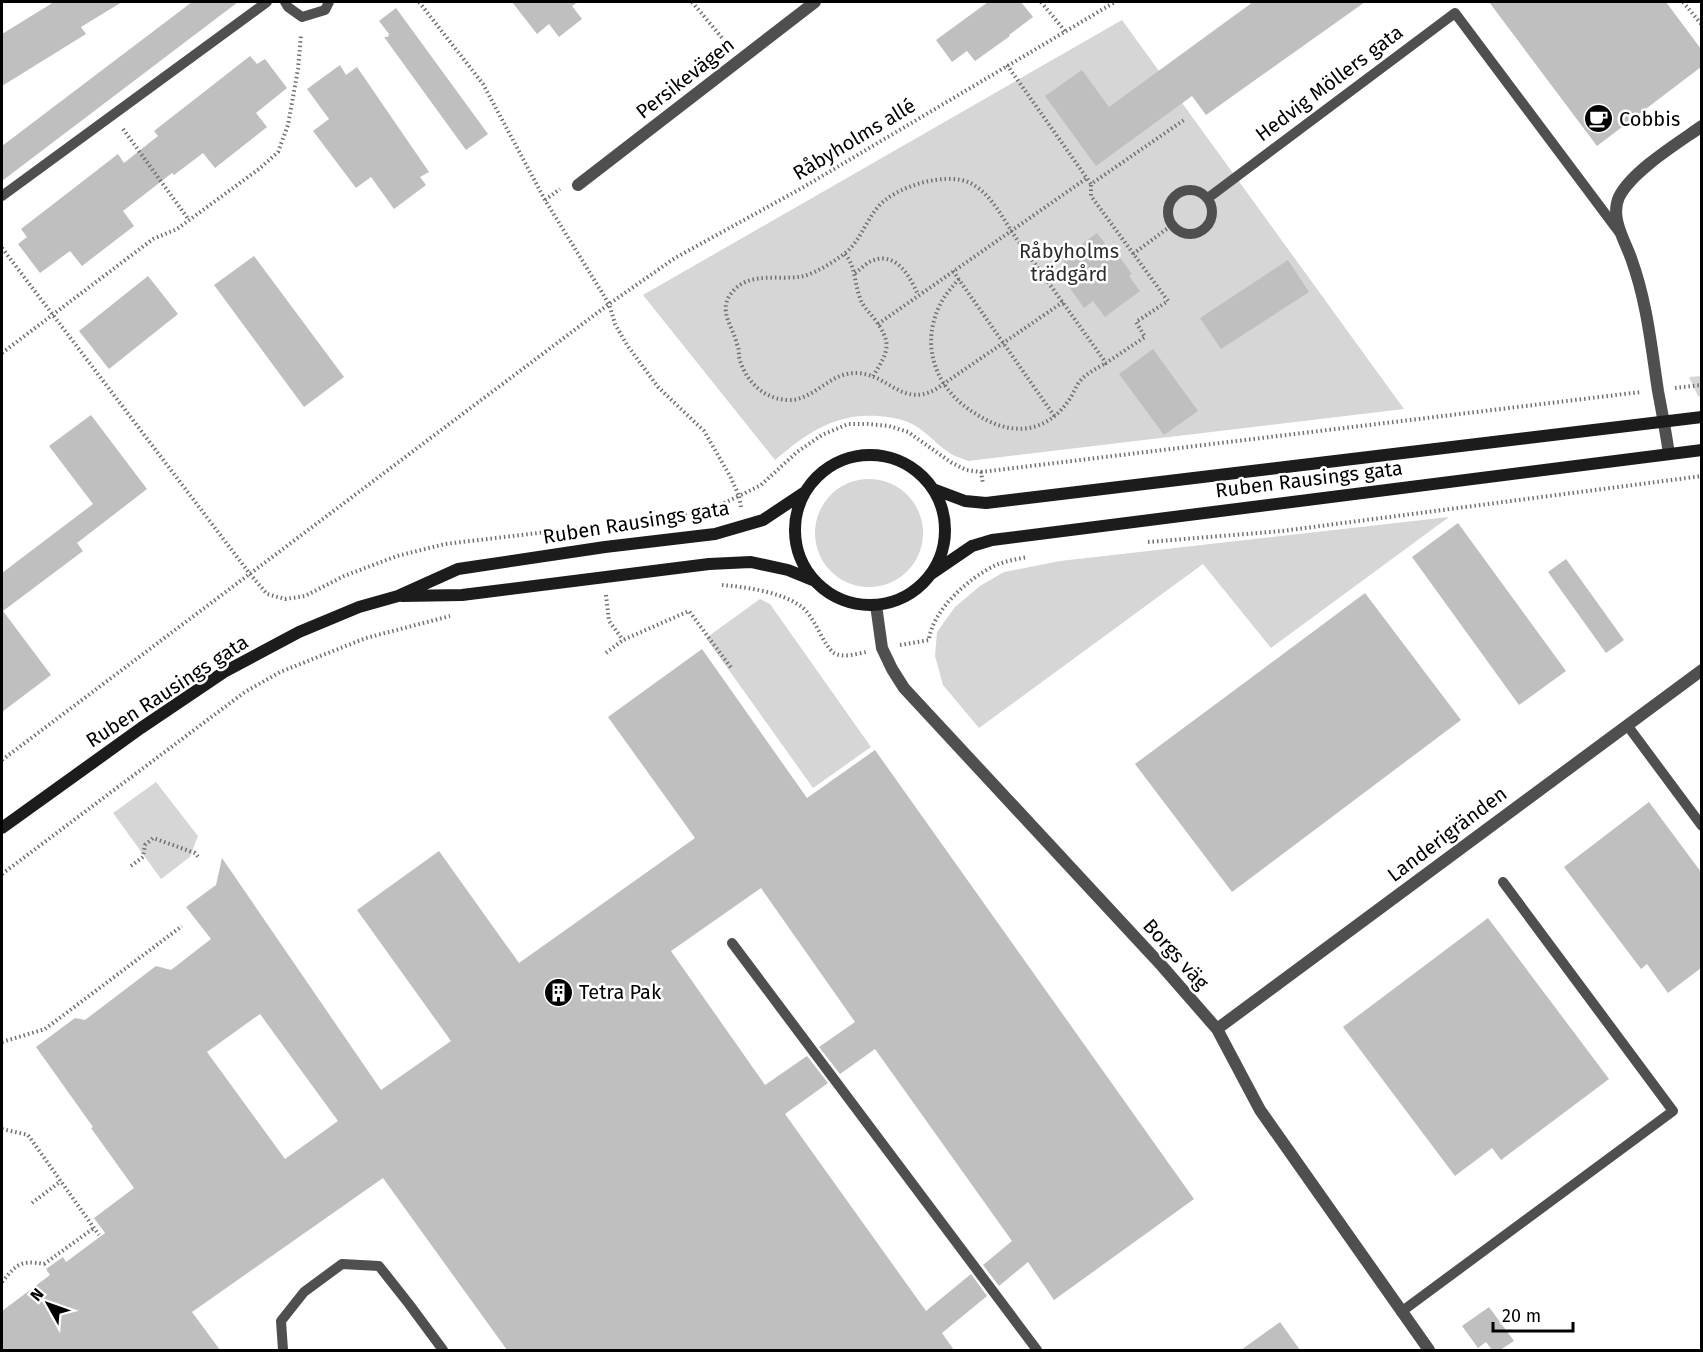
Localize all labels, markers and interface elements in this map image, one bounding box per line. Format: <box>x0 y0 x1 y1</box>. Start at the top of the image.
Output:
street label: Hedvig Möllers gata <box>1251 20 1407 146</box>
street label: Persikevägen <box>631 32 739 124</box>
street label: Råbyholms allé <box>788 93 920 185</box>
cafe icon: Cobbis <box>1582 103 1614 135</box>
place label: Cobbis <box>1619 107 1680 131</box>
park label: Råbyholms trädgård <box>1019 239 1119 286</box>
street label: Ruben Rausings gata <box>1214 456 1404 502</box>
street label: Ruben Rausings gata <box>541 495 731 549</box>
street label: Ruben Rausings gata <box>81 630 253 752</box>
street label: Landerigränden <box>1383 781 1511 887</box>
street label: Borgs väg <box>1138 914 1214 995</box>
building icon: Tetra Pak <box>542 976 574 1008</box>
place label: Tetra Pak <box>579 980 662 1004</box>
north arrow <box>18 1274 78 1334</box>
text: N <box>26 1285 48 1305</box>
scale bar <box>1493 1295 1572 1333</box>
text: 20 m <box>1502 1305 1541 1327</box>

